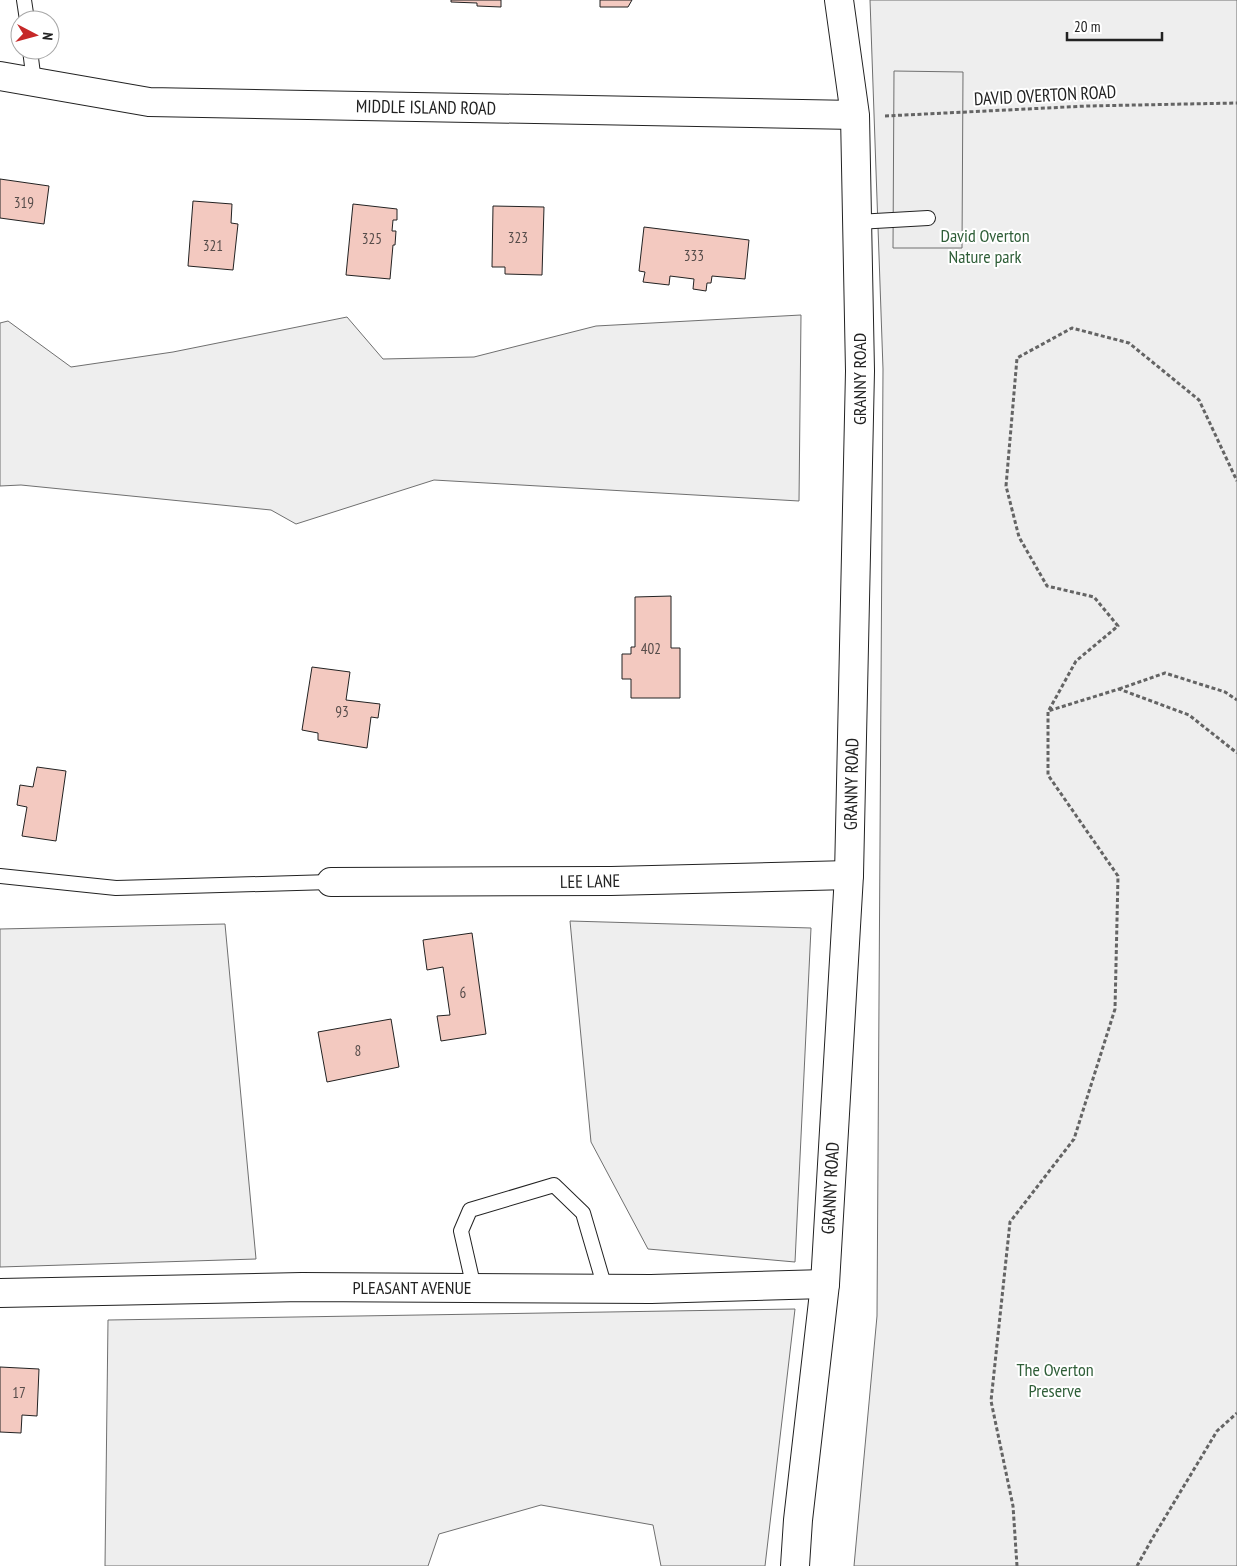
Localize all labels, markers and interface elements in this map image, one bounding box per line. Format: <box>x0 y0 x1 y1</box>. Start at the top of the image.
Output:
north arrow <box>10 10 60 60</box>
scale bar <box>1067 10 1162 42</box>
text: 20 m <box>1074 17 1100 36</box>
text: N <box>39 32 57 41</box>
street label: DAVID OVERTON ROAD <box>973 80 1117 110</box>
street label: MIDDLE ISLAND ROAD <box>356 94 496 120</box>
house number: 319 <box>14 193 34 212</box>
park label: David Overton Nature park <box>940 224 1030 268</box>
house number: 323 <box>508 228 528 247</box>
house number: 325 <box>362 229 382 248</box>
house number: 321 <box>203 236 223 255</box>
house number: 333 <box>684 246 704 265</box>
street label: GRANNY ROAD <box>848 333 871 425</box>
house number: 402 <box>641 639 661 658</box>
house number: 93 <box>335 702 349 721</box>
street label: GRANNY ROAD <box>839 738 863 830</box>
street label: LEE LANE <box>560 869 620 893</box>
house number: 6 <box>460 983 467 1002</box>
house number: 8 <box>355 1041 361 1060</box>
street label: GRANNY ROAD <box>816 1141 844 1235</box>
street label: PLEASANT AVENUE <box>352 1276 472 1299</box>
park label: The Overton Preserve <box>1016 1358 1094 1402</box>
house number: 17 <box>12 1383 26 1402</box>

